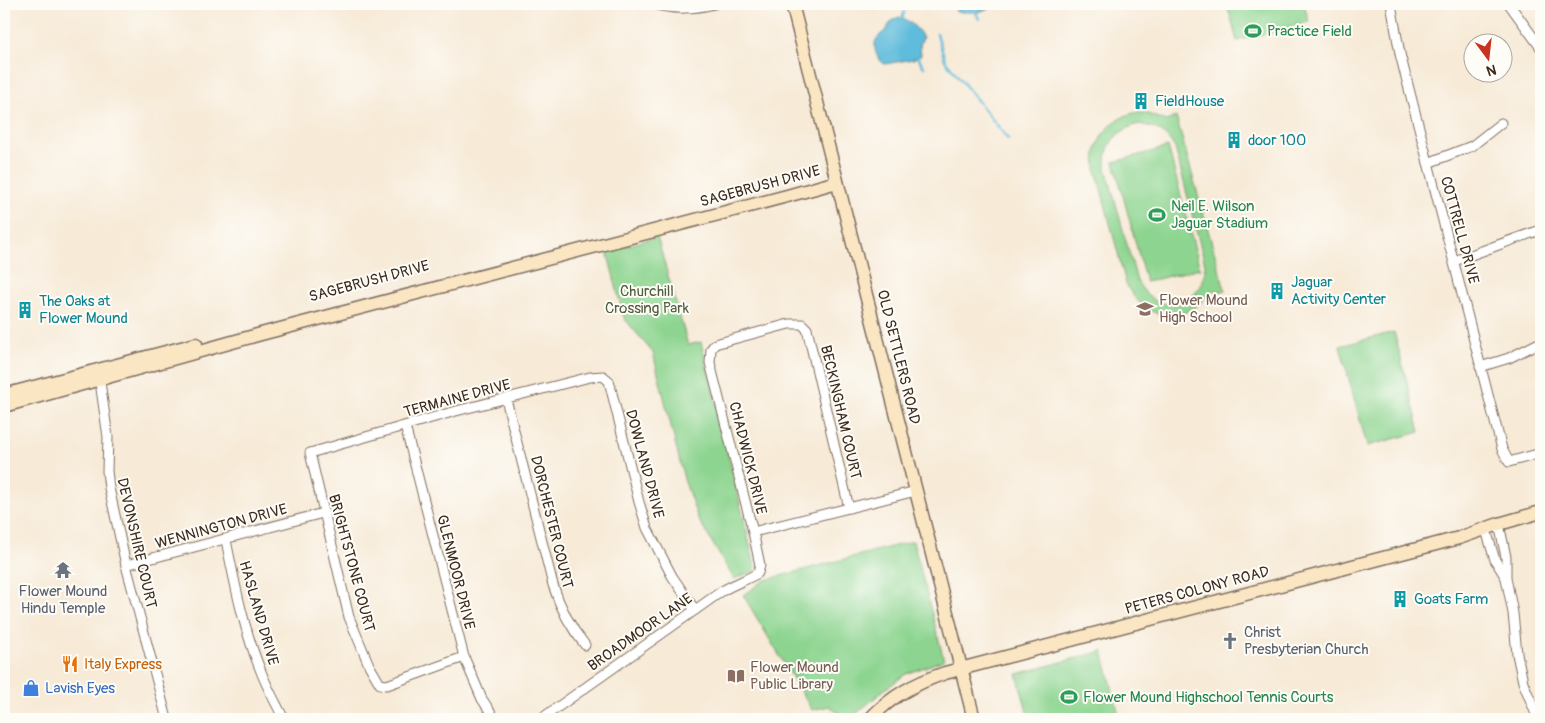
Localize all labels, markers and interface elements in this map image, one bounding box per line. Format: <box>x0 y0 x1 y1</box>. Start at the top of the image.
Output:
sports icon: Practice Field <box>1243 21 1263 41</box>
place label: Practice Field <box>1267 22 1352 41</box>
north arrow <box>1462 32 1512 82</box>
text: N <box>1484 61 1498 80</box>
building icon: FieldHouse <box>1131 91 1151 111</box>
place label: FieldHouse <box>1155 92 1225 111</box>
building icon: door 100 <box>1224 130 1244 150</box>
place label: door 100 <box>1248 131 1306 150</box>
street label: SAGEBRUSH DRIVE <box>698 161 823 212</box>
street label: COTTRELL DRIVE <box>1436 174 1483 286</box>
place label: Neil E. Wilson Jaguar Stadium <box>1171 197 1268 233</box>
sports icon: Neil E. Wilson Jaguar Stadium <box>1147 205 1167 225</box>
street label: SAGEBRUSH DRIVE <box>307 256 432 307</box>
place label: Jaguar Activity Center <box>1291 273 1387 309</box>
building icon: Jaguar Activity Center <box>1267 281 1287 301</box>
park label: Churchill Crossing Park <box>605 282 690 318</box>
street label: OLD SETTLERS ROAD <box>873 288 924 426</box>
place label: Flower Mound High School <box>1159 291 1248 327</box>
place label: The Oaks at Flower Mound <box>39 292 128 328</box>
school or university icon: Flower Mound High School <box>1135 299 1155 319</box>
building icon: The Oaks at Flower Mound <box>15 300 35 320</box>
street label: BECKINGHAM COURT <box>816 343 865 481</box>
street label: TERMAINE DRIVE <box>402 375 513 422</box>
street label: CHADWICK DRIVE <box>724 400 771 517</box>
street label: DOWLAND DRIVE <box>621 408 668 521</box>
street label: DORCHESTER COURT <box>526 454 577 590</box>
street label: DEVONSHIRE COURT <box>112 476 161 610</box>
street label: BRIGHTSTONE COURT <box>324 492 379 634</box>
street label: WENNINGTON DRIVE <box>153 500 289 553</box>
street label: GLENMOOR DRIVE <box>432 513 479 632</box>
street label: HASLAND DRIVE <box>234 559 283 668</box>
temple icon: Flower Mound Hindu Temple <box>53 560 73 580</box>
street label: PETERS COLONY ROAD <box>1123 562 1271 619</box>
place label: Flower Mound Hindu Temple <box>19 582 107 618</box>
street label: BROADMOOR LANE <box>584 589 697 676</box>
building icon: Goats Farm <box>1390 589 1410 609</box>
place label: Goats Farm <box>1414 590 1488 609</box>
place label: Christ Presbyterian Church <box>1244 623 1369 659</box>
church icon: Christ Presbyterian Church <box>1220 631 1240 651</box>
restaurant icon: Italy Express <box>60 654 80 674</box>
place label: Italy Express <box>84 655 162 674</box>
place label: Flower Mound Public Library <box>750 658 839 694</box>
library icon: Flower Mound Public Library <box>726 666 746 686</box>
shop icon: Lavish Eyes <box>21 678 41 698</box>
place label: Lavish Eyes <box>45 679 115 698</box>
sports icon: Flower Mound Highschool Tennis Courts <box>1059 687 1079 707</box>
place label: Flower Mound Highschool Tennis Courts <box>1083 688 1334 707</box>

